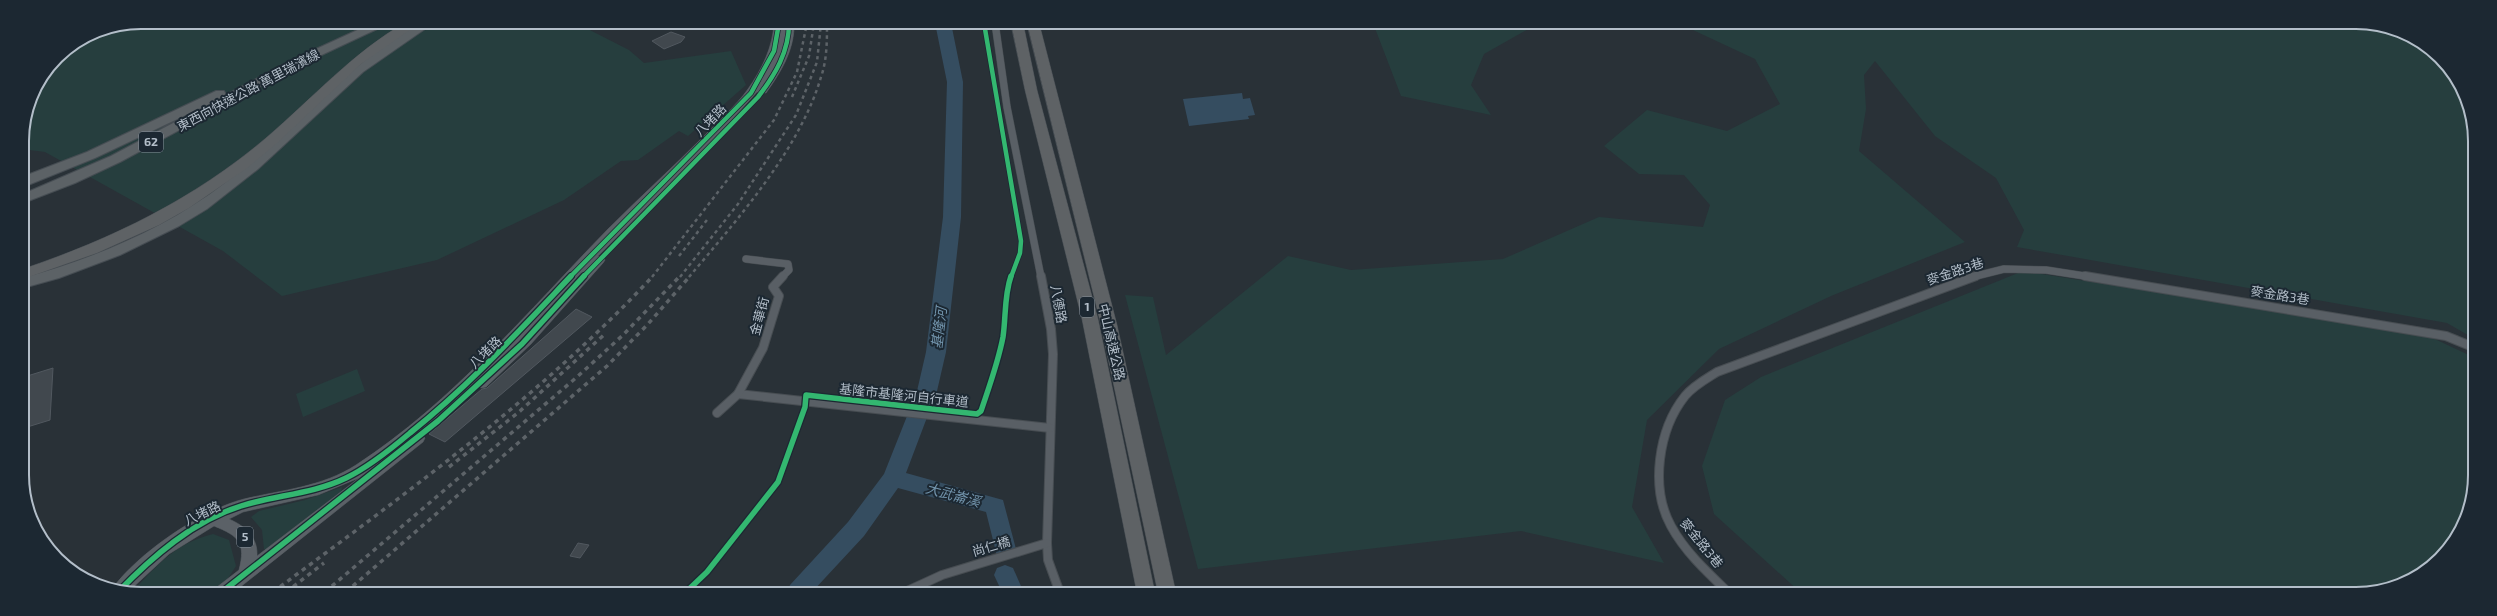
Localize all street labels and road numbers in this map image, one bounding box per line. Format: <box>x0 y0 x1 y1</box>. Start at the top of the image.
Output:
street label: 東西向快速公路 萬里瑞濱線 <box>174 46 322 134</box>
street label: 八堵路 <box>691 100 729 140</box>
road number: 62 <box>139 132 163 152</box>
street label: 麥金路3巷 <box>1924 254 1986 288</box>
street label: 麥金路3巷 <box>2249 282 2311 308</box>
street label: 八德路 <box>1048 283 1070 325</box>
street label: 金華街 <box>746 295 772 337</box>
road number: 1 <box>1080 297 1094 317</box>
street label: 中山高速公路 <box>1095 302 1129 382</box>
street label: 八堵路 <box>465 333 505 371</box>
street label: 基隆市基隆河自行車道 <box>839 380 969 410</box>
street label: 八堵路 <box>181 497 223 529</box>
street label: 麥金路3巷 <box>1677 515 1727 571</box>
road number: 5 <box>237 527 253 547</box>
street label: 尚仁橋 <box>970 533 1012 559</box>

